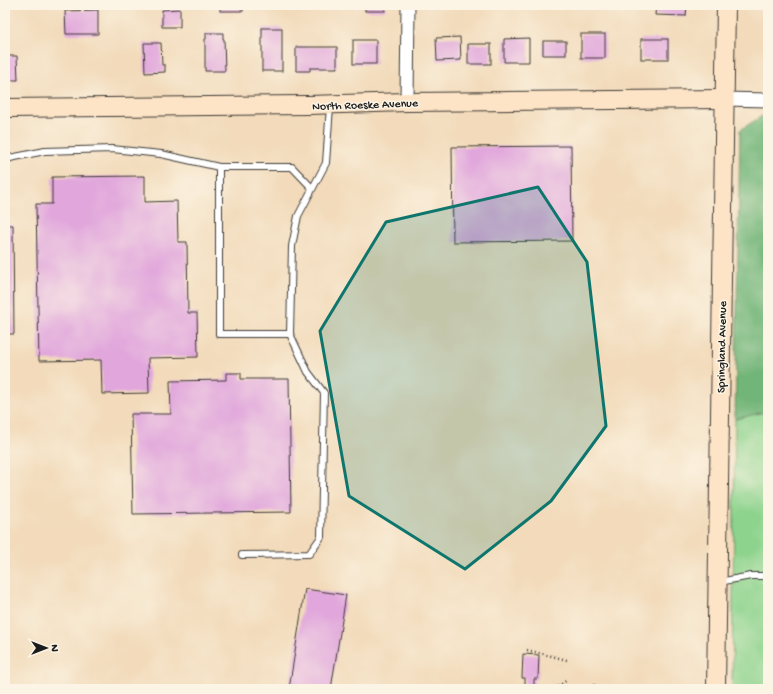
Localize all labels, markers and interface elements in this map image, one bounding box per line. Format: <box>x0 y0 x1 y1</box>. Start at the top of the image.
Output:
street label: North Roeske Avenue <box>312 97 419 115</box>
street label: Springland Avenue <box>715 300 731 393</box>
north arrow <box>26 628 66 668</box>
text: N <box>48 644 60 652</box>

